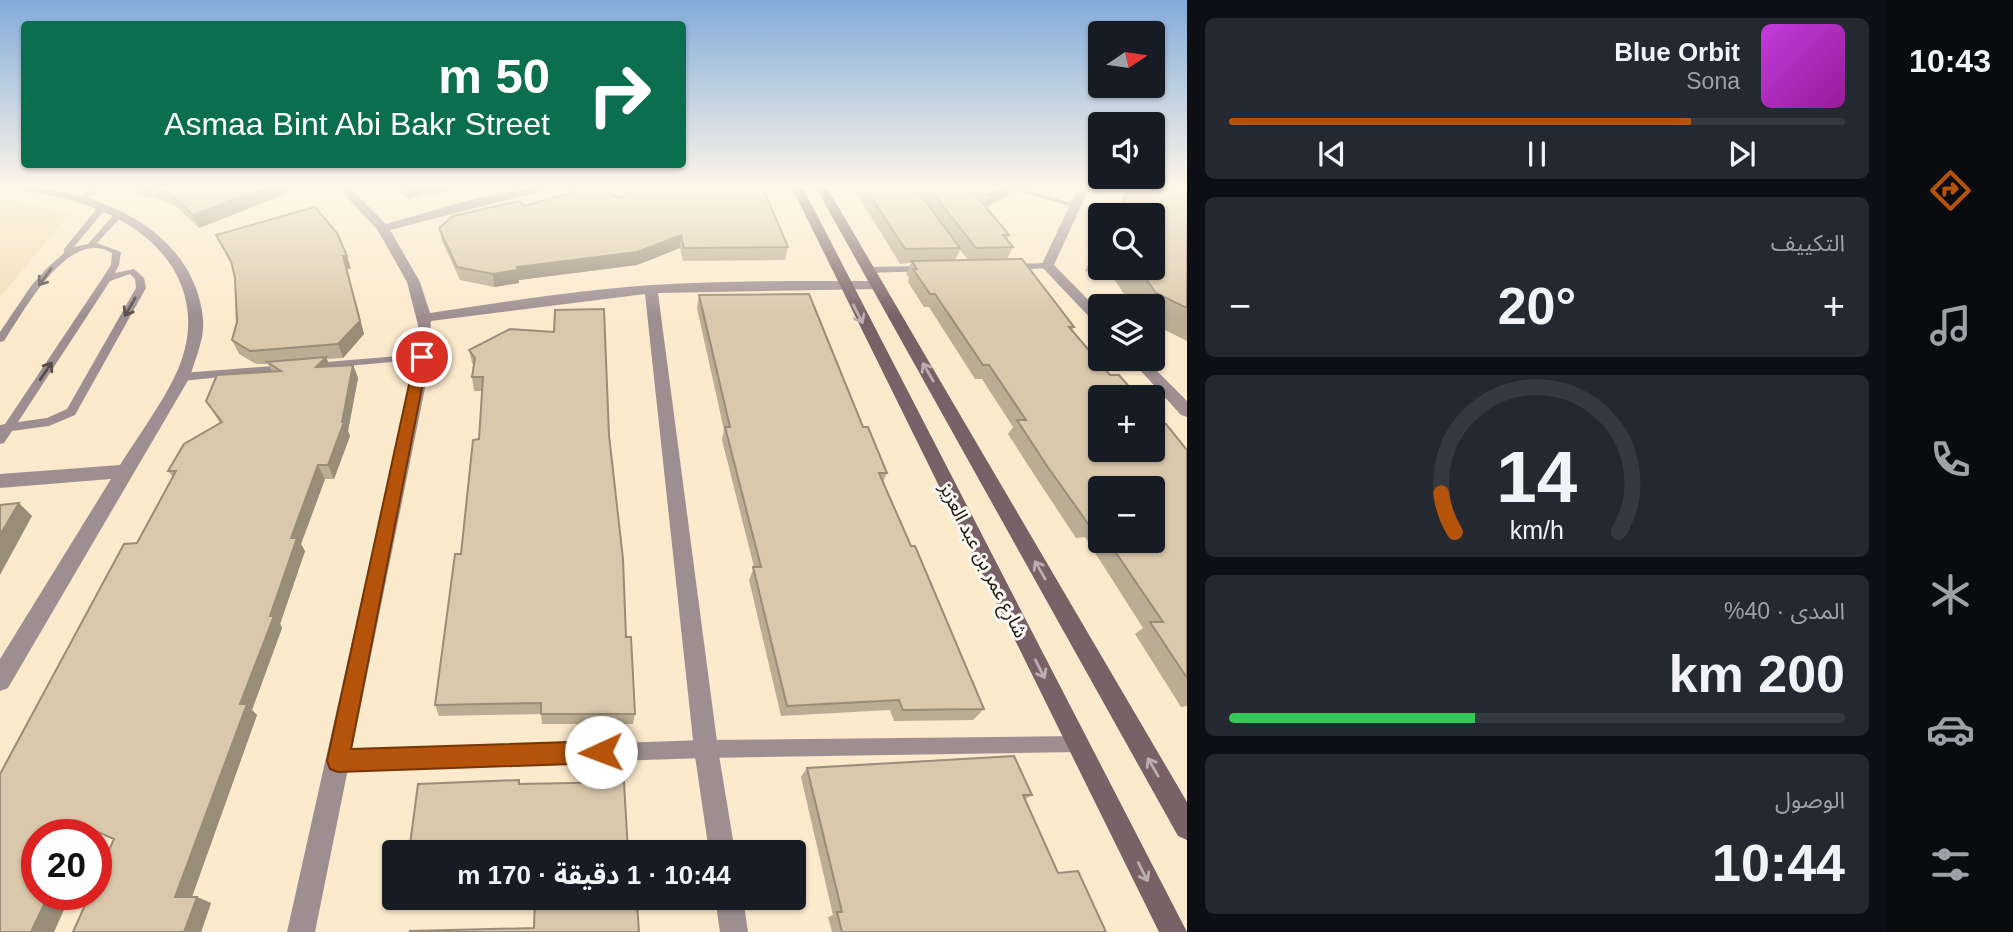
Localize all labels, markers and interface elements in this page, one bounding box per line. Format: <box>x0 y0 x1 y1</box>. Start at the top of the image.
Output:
north arrow <box>1088 21 1166 98</box>
map controls <box>1088 21 1165 553</box>
text: Blue Orbit <box>1614 37 1740 67</box>
text: 10:43 <box>1909 43 1991 79</box>
text: 50 m <box>438 49 550 103</box>
icon: right <box>574 49 665 140</box>
text: Sona <box>1686 68 1740 94</box>
text: Asmaa Bint Abi Bakr Street <box>164 106 550 142</box>
button: sound <box>1088 112 1165 189</box>
icon: previous <box>1313 135 1351 173</box>
icon: pause <box>1518 135 1556 173</box>
icon: next <box>1723 135 1761 173</box>
icon: directions <box>1926 166 1975 215</box>
button: search <box>1088 203 1165 280</box>
text: التكييف <box>1771 230 1845 256</box>
one-way arrow <box>38 267 52 286</box>
text: 20° <box>1498 277 1576 335</box>
text: − <box>1229 285 1251 327</box>
text: + <box>1823 285 1845 327</box>
button: layers <box>1088 294 1165 371</box>
one-way arrow <box>123 296 136 317</box>
icon: music <box>1926 301 1975 350</box>
one-way arrow <box>852 303 866 324</box>
pin <box>392 327 452 387</box>
icon: arrive <box>403 338 441 376</box>
one-way arrow <box>39 361 53 381</box>
one-way arrow <box>920 363 934 383</box>
button: + <box>1088 385 1165 462</box>
icon: phone <box>1926 435 1975 484</box>
text: 14 <box>1497 436 1578 517</box>
button: − <box>1088 476 1165 553</box>
street label: شارع عمر بن عبد العزيز <box>932 478 1032 642</box>
text: km/h <box>1510 516 1564 544</box>
one-way arrow <box>1033 560 1047 580</box>
icon: climate <box>1926 570 1975 619</box>
text: المدى · 40% <box>1724 598 1845 624</box>
text: 200 km <box>1669 645 1845 703</box>
one-way arrow <box>1033 658 1047 679</box>
icon: car <box>1926 705 1975 754</box>
position arrow <box>564 715 638 789</box>
one-way arrow <box>1146 758 1160 778</box>
text: الوصول <box>1775 787 1845 813</box>
speed limit sign: 20 <box>21 819 112 910</box>
text: 10:44 <box>1712 834 1845 892</box>
icon: filters <box>1926 840 1975 889</box>
text: 10:44 · 1 دقيقة · 170 m <box>457 860 731 890</box>
one-way arrow <box>1136 861 1150 881</box>

